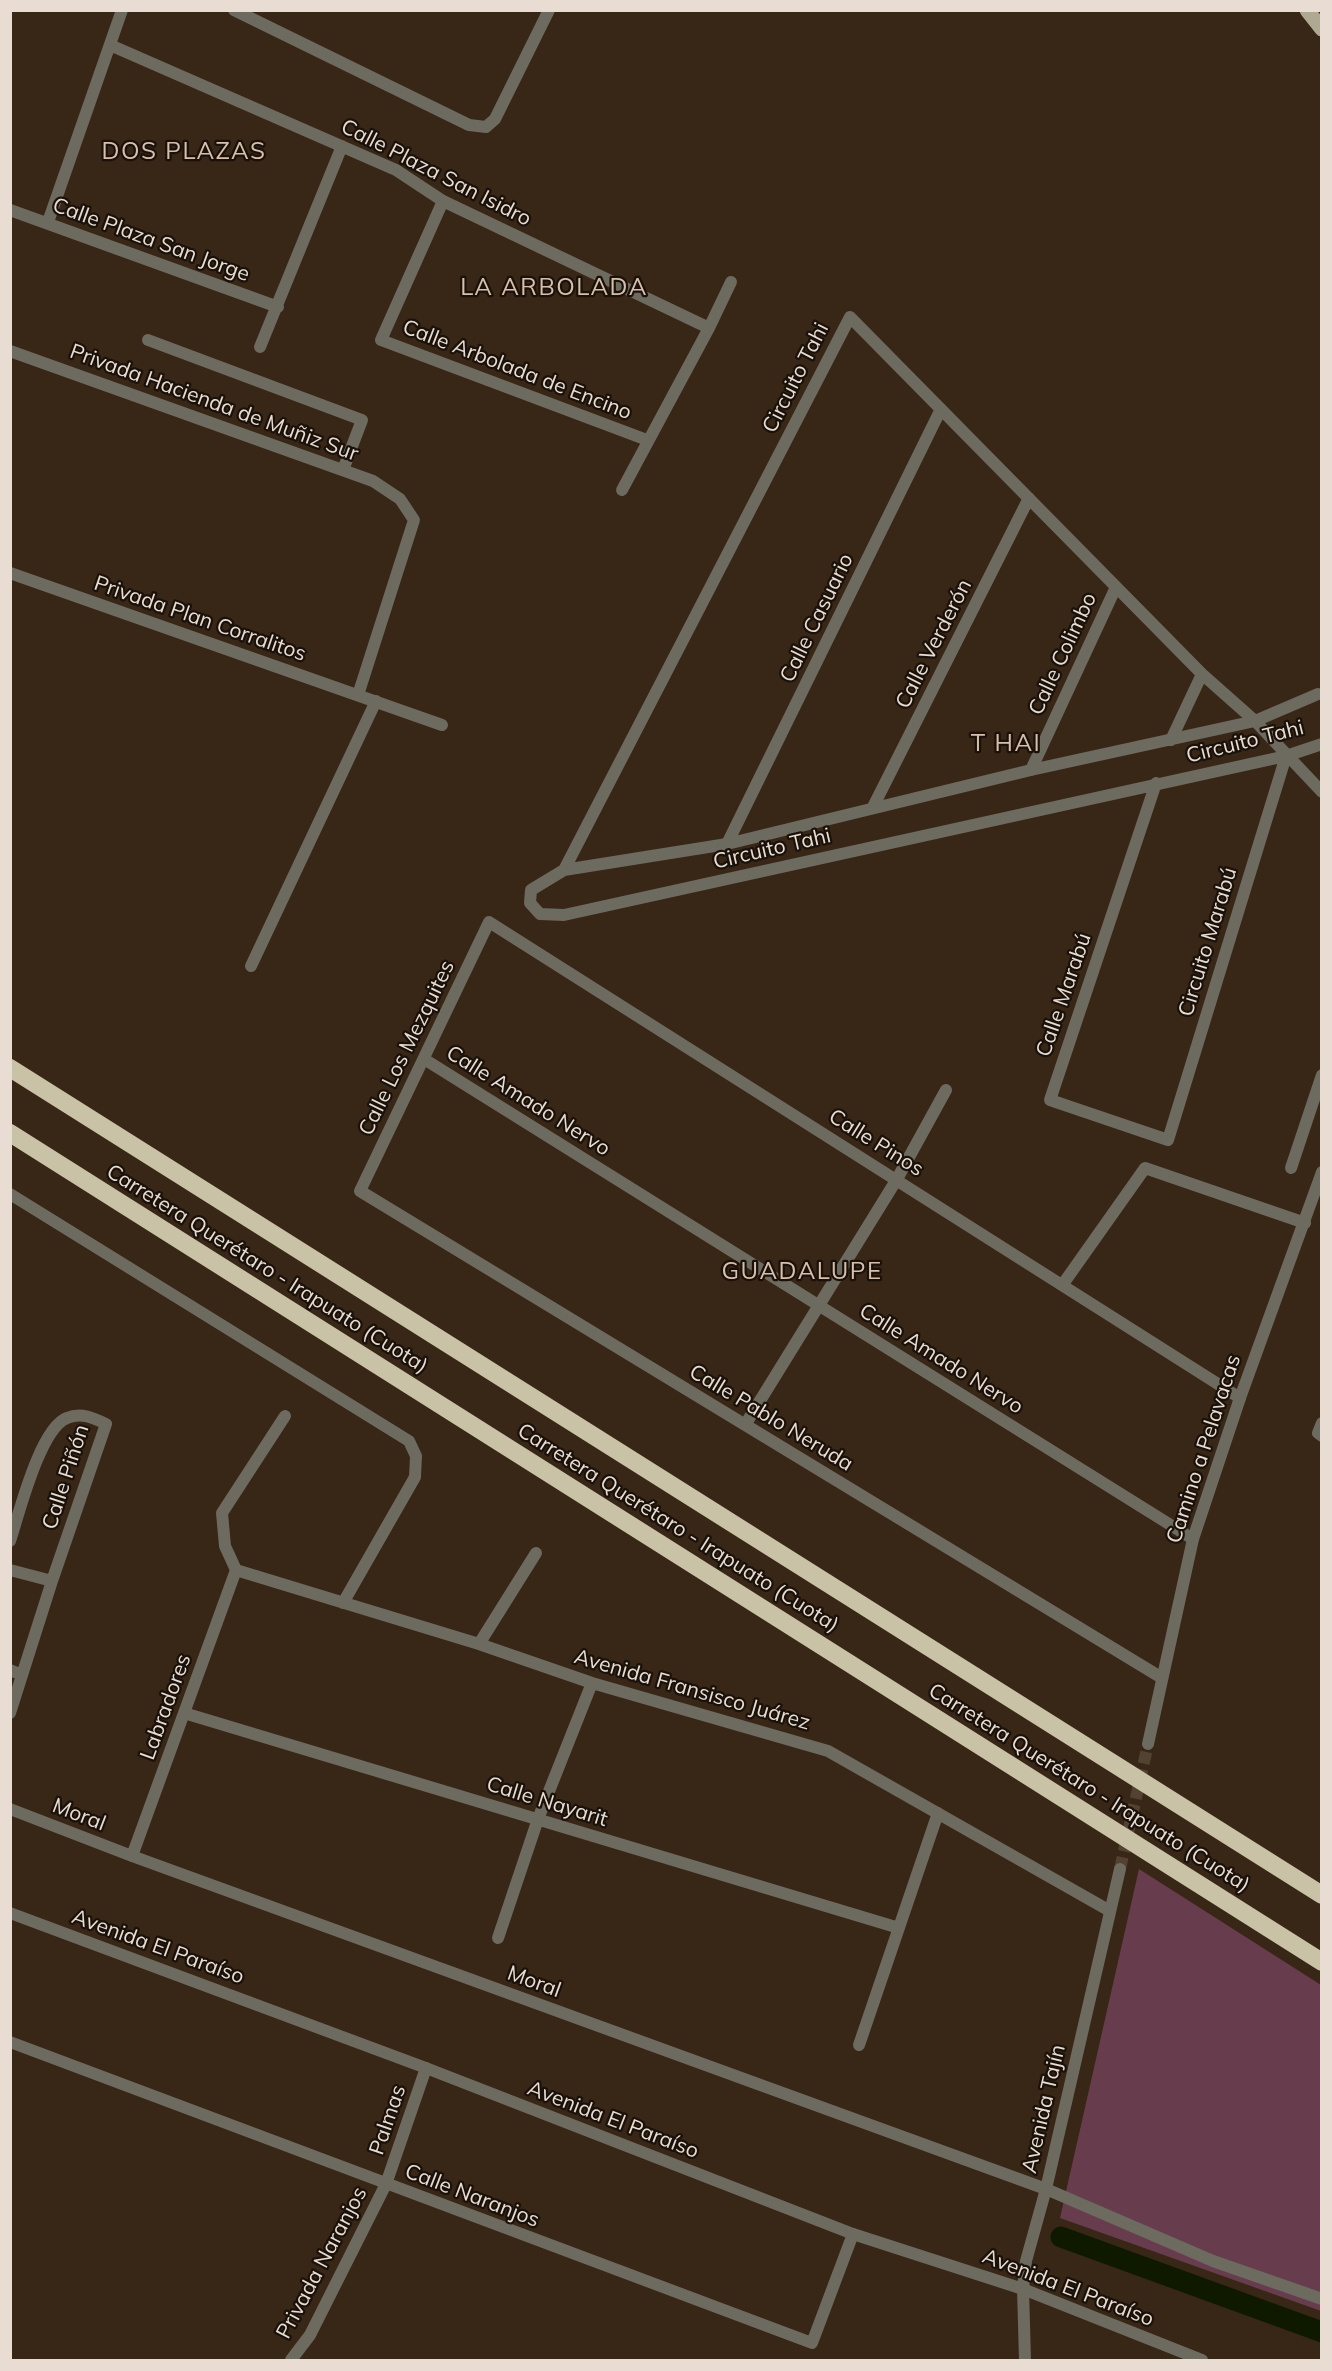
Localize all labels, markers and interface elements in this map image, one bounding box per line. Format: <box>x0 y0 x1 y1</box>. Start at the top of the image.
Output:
street label: Calle Plaza San Isidro <box>337 114 535 232</box>
district label: DOS PLAZAS <box>102 138 266 166</box>
street label: Calle Plaza San Jorge <box>49 193 253 287</box>
district label: LA ARBOLADA <box>460 274 648 302</box>
street label: Calle Arbolada de Encino <box>399 315 635 425</box>
street label: Circuito Tahi <box>758 319 834 437</box>
street label: Privada Hacienda de Muñiz Sur <box>66 339 362 467</box>
street label: Calle Casuario <box>775 550 859 686</box>
street label: Privada Plan Corralitos <box>91 571 309 667</box>
street label: Calle Verderón <box>891 575 977 713</box>
street label: Calle Colimbo <box>1024 589 1102 719</box>
street label: Circuito Tahi <box>1184 715 1306 769</box>
district label: T HAI <box>971 730 1041 758</box>
street label: Circuito Tahi <box>711 823 833 875</box>
street label: Circuito Marabú <box>1173 864 1243 1020</box>
street label: Calle Marabú <box>1031 930 1097 1060</box>
street label: Calle Los Mezquites <box>354 956 460 1140</box>
street label: Calle Amado Nervo <box>441 1040 615 1162</box>
street label: Calle Pinos <box>824 1104 928 1182</box>
street label: Carretera Querétaro - Irapuato (Cuota) <box>102 1159 432 1379</box>
district label: GUADALUPE <box>721 1258 883 1286</box>
street label: Calle Amado Nervo <box>854 1298 1028 1420</box>
street label: Camino a Pelavacas <box>1162 1351 1246 1547</box>
street label: Calle Pablo Neruda <box>685 1359 857 1477</box>
street label: Carretera Querétaro - Irapuato (Cuota) <box>513 1418 843 1638</box>
street label: Calle Piñón <box>37 1421 95 1533</box>
street label: Avenida Fransisco Juárez <box>571 1644 813 1736</box>
street label: Labradores <box>135 1651 197 1763</box>
street label: Carretera Querétaro - Irapuato (Cuota) <box>924 1678 1254 1898</box>
street label: Calle Nayarit <box>483 1772 611 1832</box>
street label: Moral <box>49 1793 109 1837</box>
street label: Avenida El Paraíso <box>68 1904 248 1990</box>
street label: Moral <box>504 1961 564 2003</box>
street label: Avenida Tajín <box>1017 2042 1071 2176</box>
street label: Avenida El Paraíso <box>524 2076 702 2164</box>
street label: Palmas <box>364 2082 412 2158</box>
street label: Calle Naranjos <box>401 2159 543 2233</box>
street label: Privada Naranjos <box>271 2183 373 2343</box>
street label: Avenida El Paraíso <box>979 2244 1157 2332</box>

